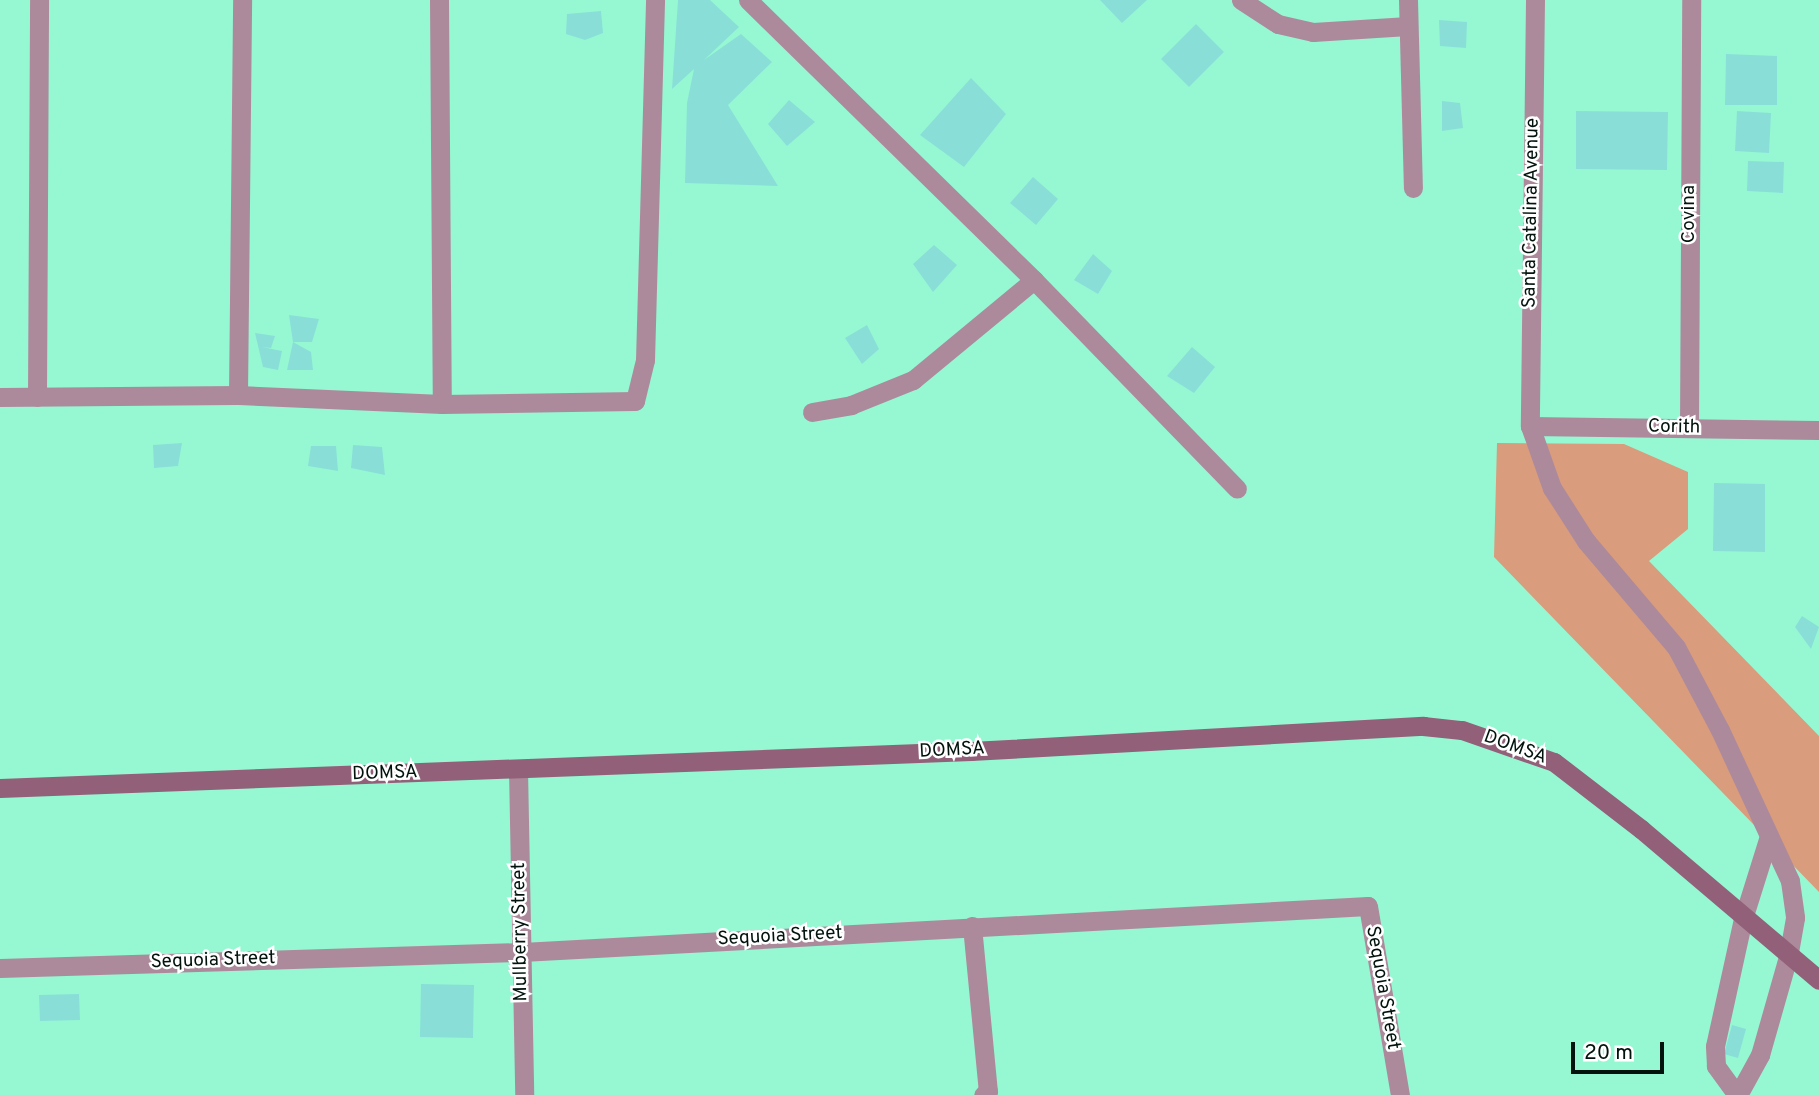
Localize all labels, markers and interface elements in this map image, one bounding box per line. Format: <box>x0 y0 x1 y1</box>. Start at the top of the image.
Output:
street label: Santa Catalina Avenue <box>1519 117 1545 309</box>
street label: Covina <box>1679 185 1701 243</box>
street label: Corith <box>1648 416 1700 440</box>
street label: DOMSA <box>1480 726 1550 770</box>
street label: DOMSA <box>919 738 985 764</box>
street label: DOMSA <box>352 761 418 787</box>
street label: Mullberry Street <box>508 862 534 1002</box>
street label: Sequoia Street <box>717 922 843 952</box>
street label: Sequoia Street <box>1360 924 1404 1052</box>
street label: Sequoia Street <box>150 947 276 975</box>
scale bar <box>1574 1028 1667 1072</box>
text: 20 m <box>1584 1040 1633 1067</box>

